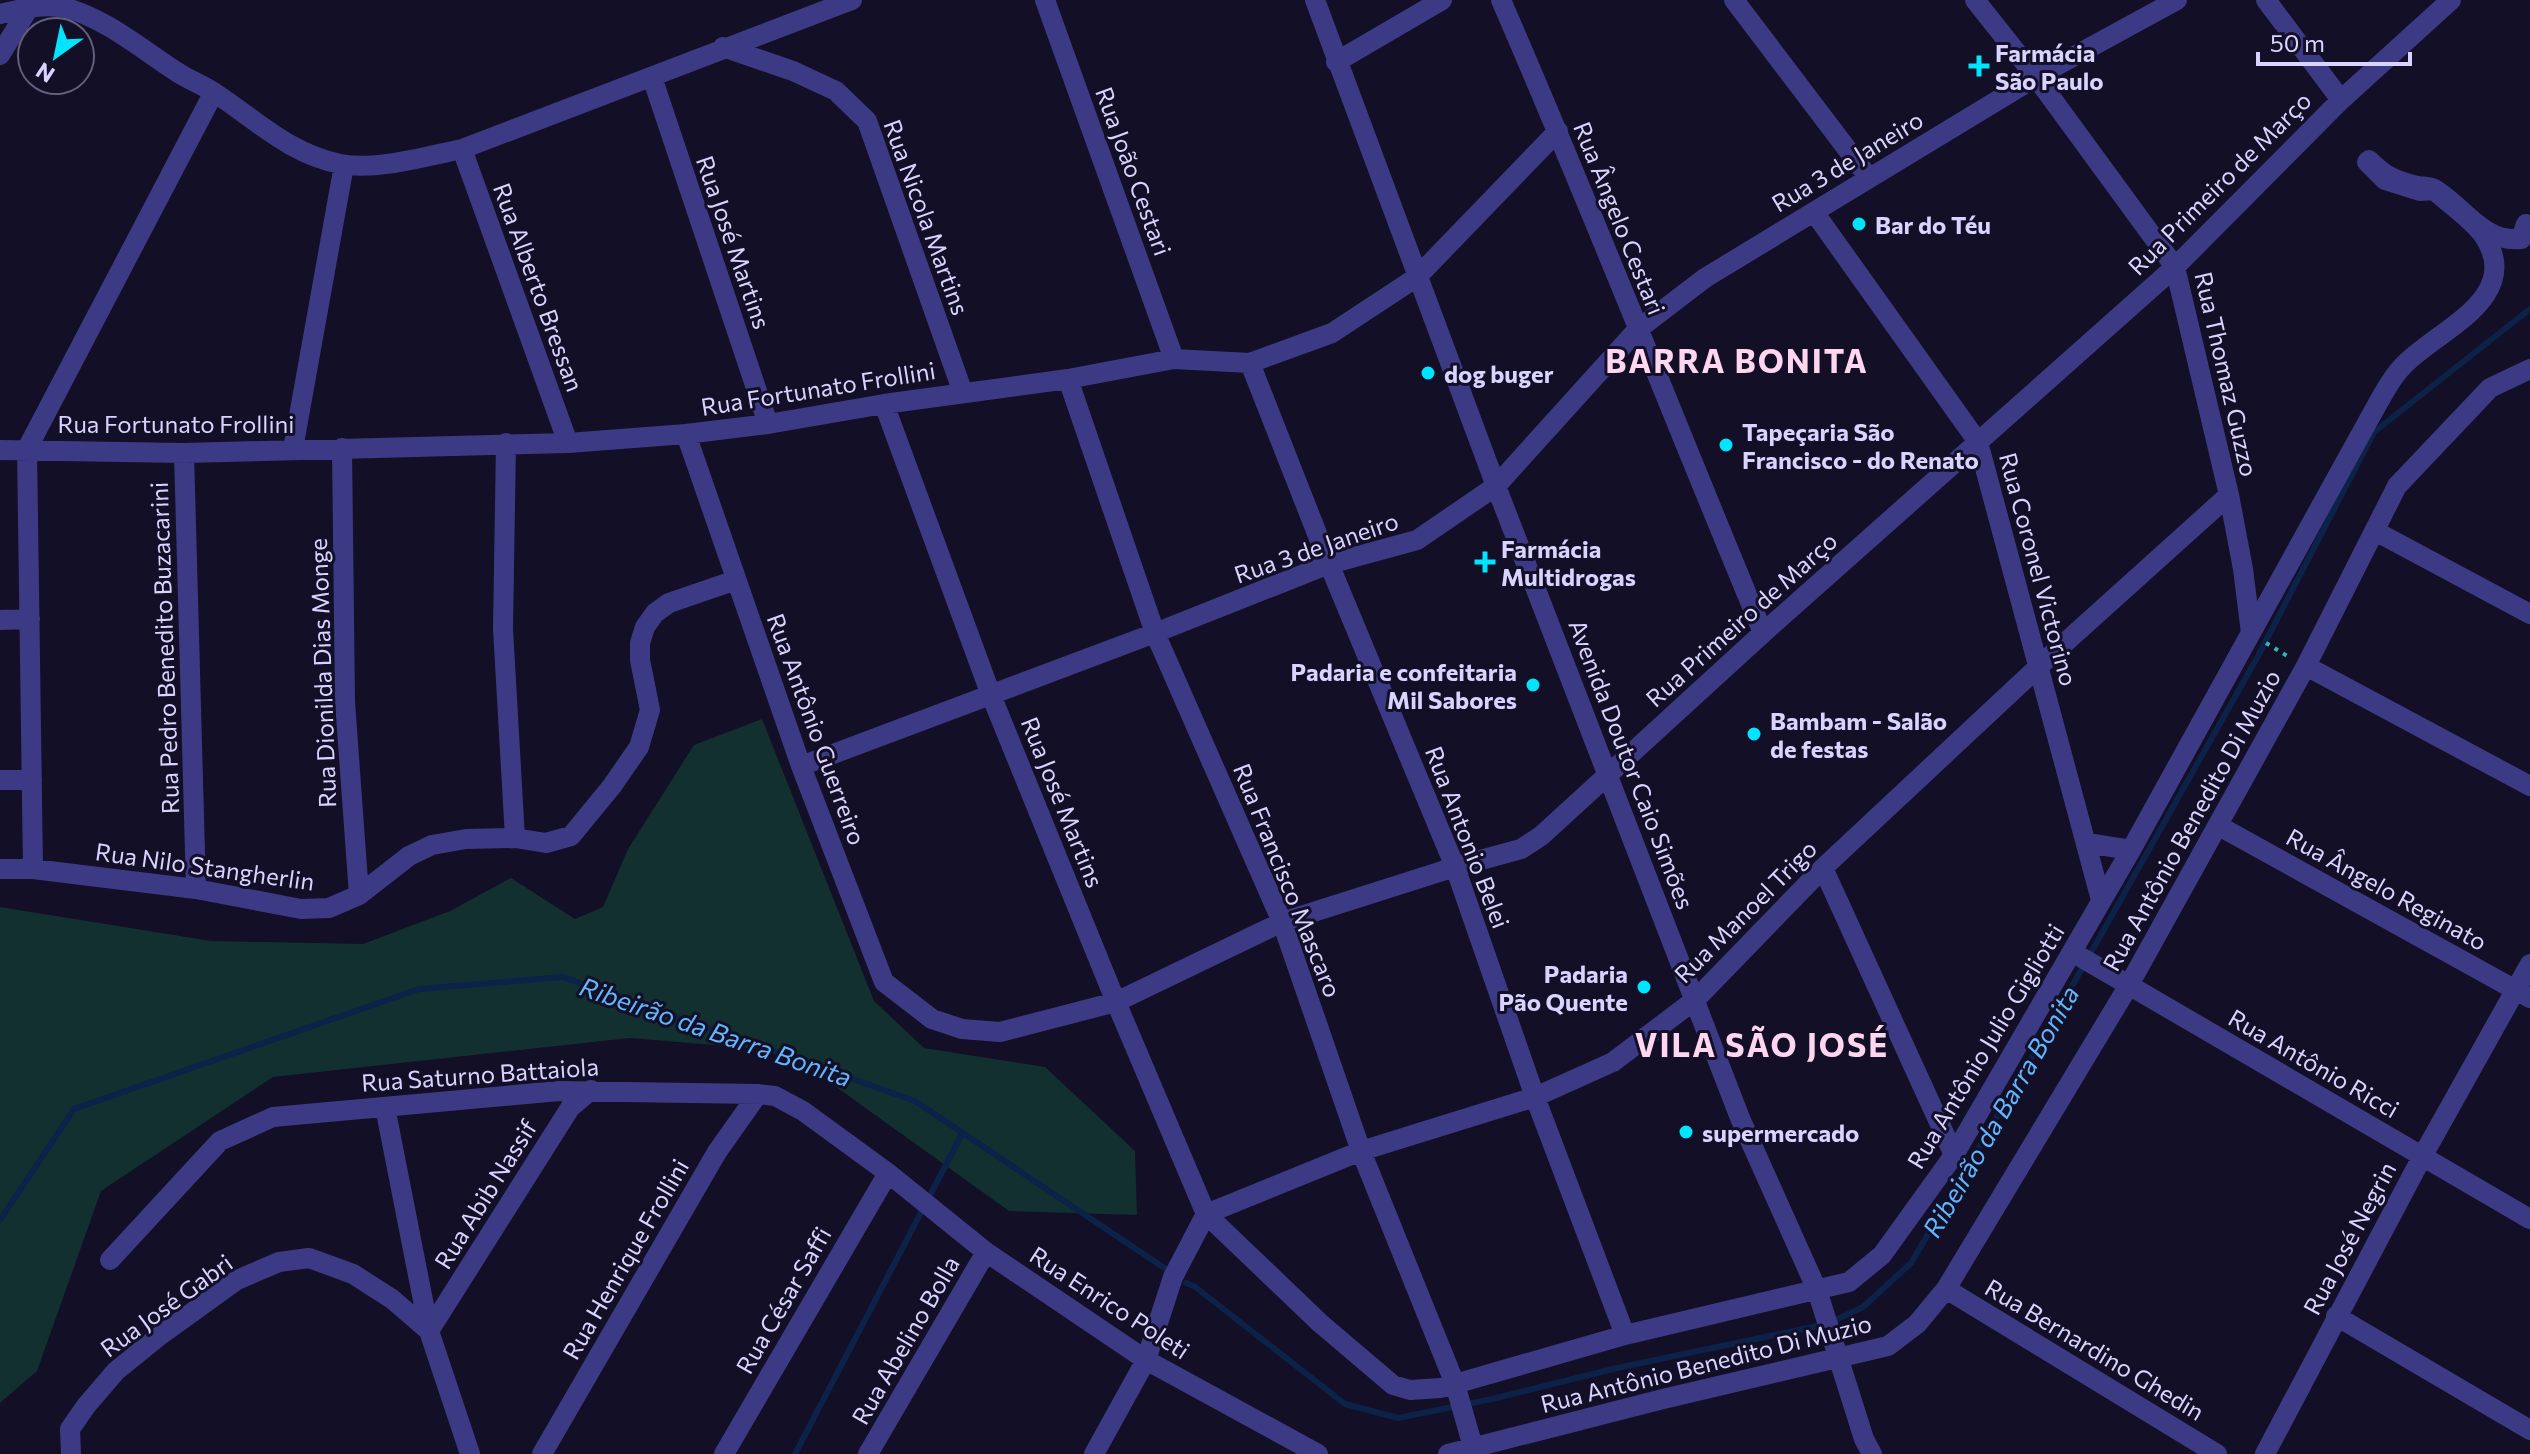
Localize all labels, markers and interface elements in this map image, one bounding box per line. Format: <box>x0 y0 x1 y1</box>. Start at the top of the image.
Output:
north arrow <box>16 16 96 96</box>
scale bar <box>2258 16 2410 66</box>
text: 50 m <box>2270 28 2325 57</box>
place label: Farmácia São Paulo <box>1995 38 2104 95</box>
text: N <box>31 57 59 89</box>
marker: Farmácia São Paulo <box>1970 57 1988 75</box>
street label: Rua João Cestari <box>1090 83 1178 259</box>
street label: Rua Primeiro de Março <box>2121 85 2317 281</box>
street label: Rua 3 de Janeiro <box>1766 104 1928 218</box>
street label: Rua Nicola Martins <box>878 115 976 319</box>
street label: Rua Ângelo Cestari <box>1568 117 1672 319</box>
street label: Rua José Martins <box>691 152 777 332</box>
street label: Rua Alberto Bressan <box>488 179 590 395</box>
place label: Bar do Téu <box>1875 210 1991 239</box>
marker: Bar do Téu <box>1850 215 1868 233</box>
street label: Rua Thomaz Guzzo <box>2189 269 2265 479</box>
district label: BARRA BONITA <box>1605 340 1869 380</box>
street label: Rua Fortunato Frollini <box>699 355 937 421</box>
place label: dog buger <box>1444 359 1554 388</box>
marker: dog buger <box>1419 364 1437 382</box>
street label: Rua Fortunato Frollini <box>57 409 295 438</box>
place label: Tapeçaria São Francisco - do Renato <box>1742 417 1979 474</box>
marker: Tapeçaria São Francisco - do Renato <box>1717 436 1735 454</box>
street label: Rua Coronel Victorino <box>1994 449 2084 689</box>
street label: Rua Pedro Benedito Buzacarini <box>144 481 184 815</box>
street label: Rua 3 de Janeiro <box>1230 505 1402 589</box>
street label: Rua Primeiro de Março <box>1640 526 1842 712</box>
place label: Farmácia Multidrogas <box>1501 534 1636 591</box>
street label: Rua Dionilda Dias Monge <box>303 538 341 808</box>
marker: Farmácia Multidrogas <box>1476 553 1494 571</box>
street label: Rua Antônio Guerreiro <box>762 609 872 849</box>
street label: Avenida Doutor Caio Simões <box>1563 615 1701 913</box>
place label: Padaria e confeitaria Mil Sabores <box>1290 657 1517 714</box>
street label: Rua Antônio Benedito Di Muzio <box>2096 664 2286 976</box>
marker: Padaria e confeitaria Mil Sabores <box>1524 676 1542 694</box>
place label: Bambam - Salão de festas <box>1770 706 1947 763</box>
street label: Rua José Martins <box>1016 713 1110 891</box>
marker: Bambam - Salão de festas <box>1745 725 1763 743</box>
street label: Rua Antonio Belei <box>1420 742 1516 932</box>
street label: Rua Francisco Mascaro <box>1228 759 1348 1001</box>
street label: Rua Ângelo Reginato <box>2282 822 2492 956</box>
street label: Rua Manoel Trigo <box>1668 834 1822 988</box>
street label: Rua Nilo Stangherlin <box>94 836 316 896</box>
street label: Rua Antônio Julio Gigliotti <box>1900 918 2070 1174</box>
place label: Padaria Pão Quente <box>1499 959 1628 1016</box>
water label: Ribeirão da Barra Bonita <box>576 970 856 1092</box>
marker: Padaria Pão Quente <box>1635 978 1653 996</box>
water label: Ribeirão da Barra Bonita <box>1915 980 2085 1242</box>
street label: Rua Antônio Ricci <box>2224 1002 2404 1124</box>
district label: VILA SÃO JOSÉ <box>1635 1024 1889 1064</box>
street label: Rua Saturno Battaiola <box>360 1051 600 1097</box>
street label: Rua Abib Nassif <box>428 1114 543 1274</box>
place label: supermercado <box>1702 1118 1859 1147</box>
marker: supermercado <box>1677 1123 1695 1141</box>
street label: Rua Henrique Frollini <box>556 1154 694 1364</box>
street label: Rua José Negrin <box>2297 1157 2401 1319</box>
street label: Rua César Saffi <box>729 1222 837 1378</box>
street label: Rua Enrico Poleti <box>1025 1240 1195 1364</box>
street label: Rua José Gabri <box>94 1247 238 1363</box>
street label: Rua Abelino Bolla <box>845 1251 965 1429</box>
street label: Rua Bernardino Ghedin <box>1980 1272 2210 1426</box>
street label: Rua Antônio Benedito Di Muzio <box>1538 1308 1874 1418</box>

